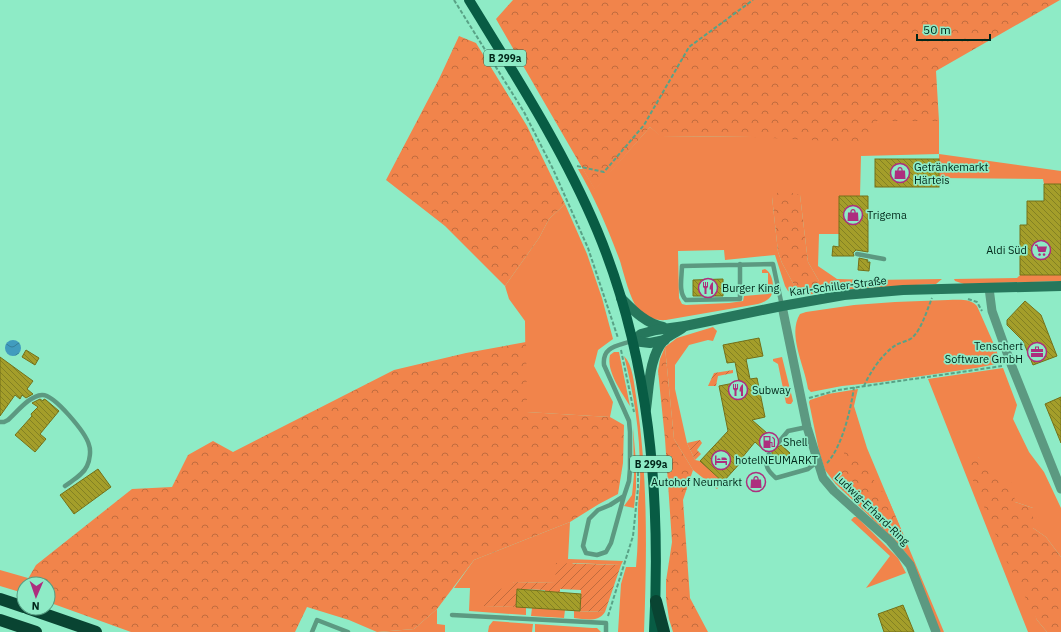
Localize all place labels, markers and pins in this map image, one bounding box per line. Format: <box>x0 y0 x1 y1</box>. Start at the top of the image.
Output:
place label: Getränkemarkt Härteis <box>914 160 989 187</box>
shop icon: Getränkemarkt Härteis <box>889 162 911 184</box>
shop icon: Trigema <box>842 204 864 226</box>
place label: Trigema <box>867 208 907 222</box>
supermarket icon: Aldi Süd <box>1030 239 1052 261</box>
place label: Aldi Süd <box>986 243 1027 257</box>
restaurant icon: Burger King <box>697 277 719 299</box>
place label: Burger King <box>722 281 780 295</box>
place label: Tenschert Software GmbH <box>945 339 1023 366</box>
office icon: Tenschert Software GmbH <box>1026 341 1048 363</box>
restaurant icon: Subway <box>727 379 749 401</box>
place label: Subway <box>752 383 791 397</box>
fuel station icon: Shell <box>758 431 780 453</box>
place label: Shell <box>783 435 808 449</box>
hotel icon: hotelNEUMARKT <box>710 449 732 471</box>
place label: hotelNEUMARKT <box>735 453 819 467</box>
shop icon: Autohof Neumarkt <box>745 471 767 493</box>
place label: Autohof Neumarkt <box>651 475 742 489</box>

